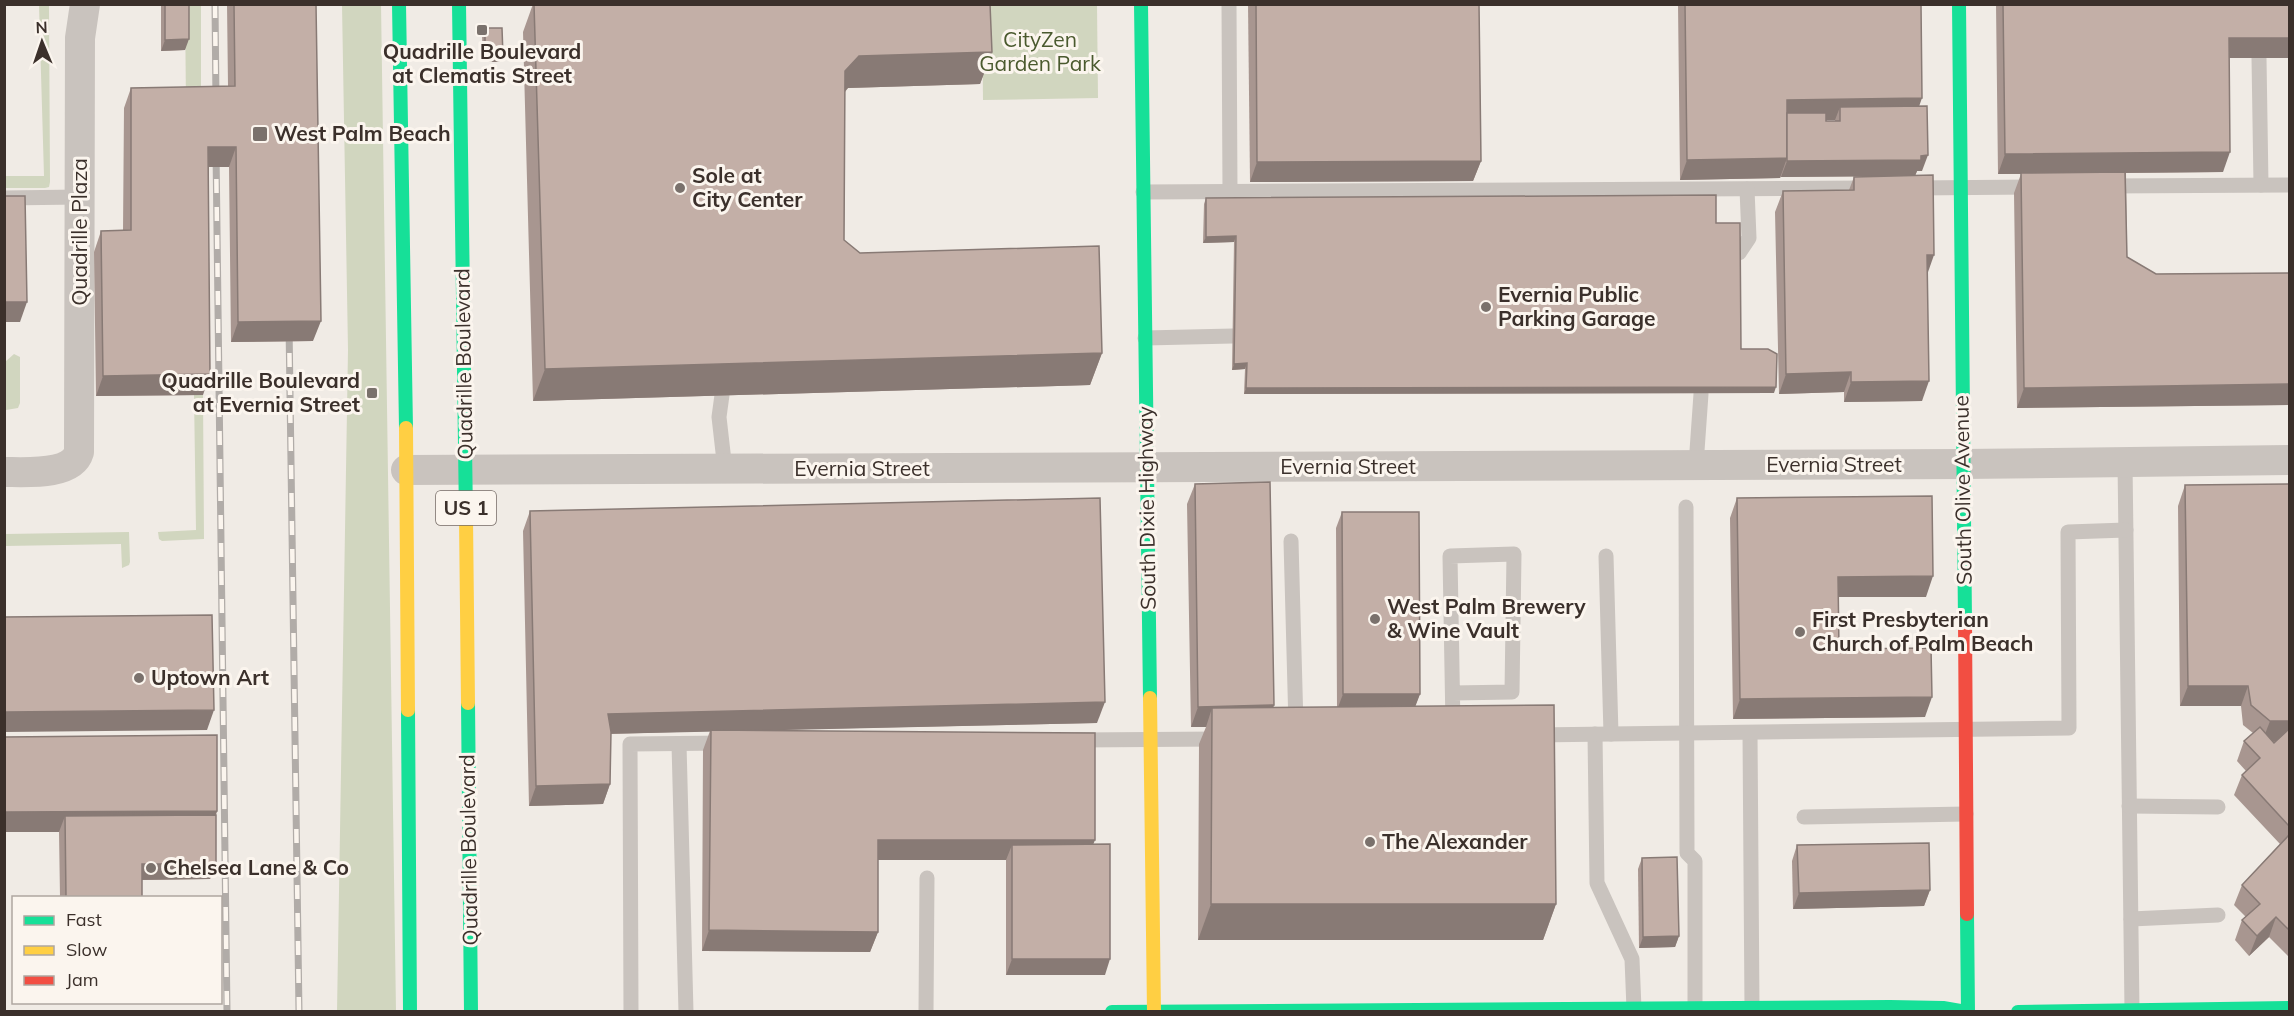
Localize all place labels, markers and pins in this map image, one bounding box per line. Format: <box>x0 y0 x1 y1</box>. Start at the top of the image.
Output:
marker: Quadrille Boulevard at Clematis Street <box>475 23 489 37</box>
place label: Quadrille Boulevard at Clematis Street <box>383 38 581 88</box>
place label: West Palm Beach <box>274 120 451 146</box>
marker: West Palm Beach <box>251 125 269 143</box>
place label: Sole at City Center <box>692 162 803 212</box>
marker: Sole at City Center <box>673 181 687 195</box>
place label: Evernia Public Parking Garage <box>1498 281 1656 331</box>
marker: Evernia Public Parking Garage <box>1479 300 1493 314</box>
place label: Quadrille Boulevard at Evernia Street <box>161 367 360 417</box>
marker: Quadrille Boulevard at Evernia Street <box>365 386 379 400</box>
place label: West Palm Brewery & Wine Vault <box>1387 593 1586 643</box>
place label: First Presbyterian Church of Palm Beach <box>1812 606 2033 656</box>
marker: West Palm Brewery & Wine Vault <box>1368 612 1382 626</box>
marker: First Presbyterian Church of Palm Beach <box>1793 625 1807 639</box>
place label: Uptown Art <box>151 664 269 690</box>
marker: Uptown Art <box>132 671 146 685</box>
place label: The Alexander <box>1382 828 1528 854</box>
marker: The Alexander <box>1363 835 1377 849</box>
place label: Chelsea Lane & Co <box>163 854 349 880</box>
marker: Chelsea Lane & Co <box>144 861 158 875</box>

